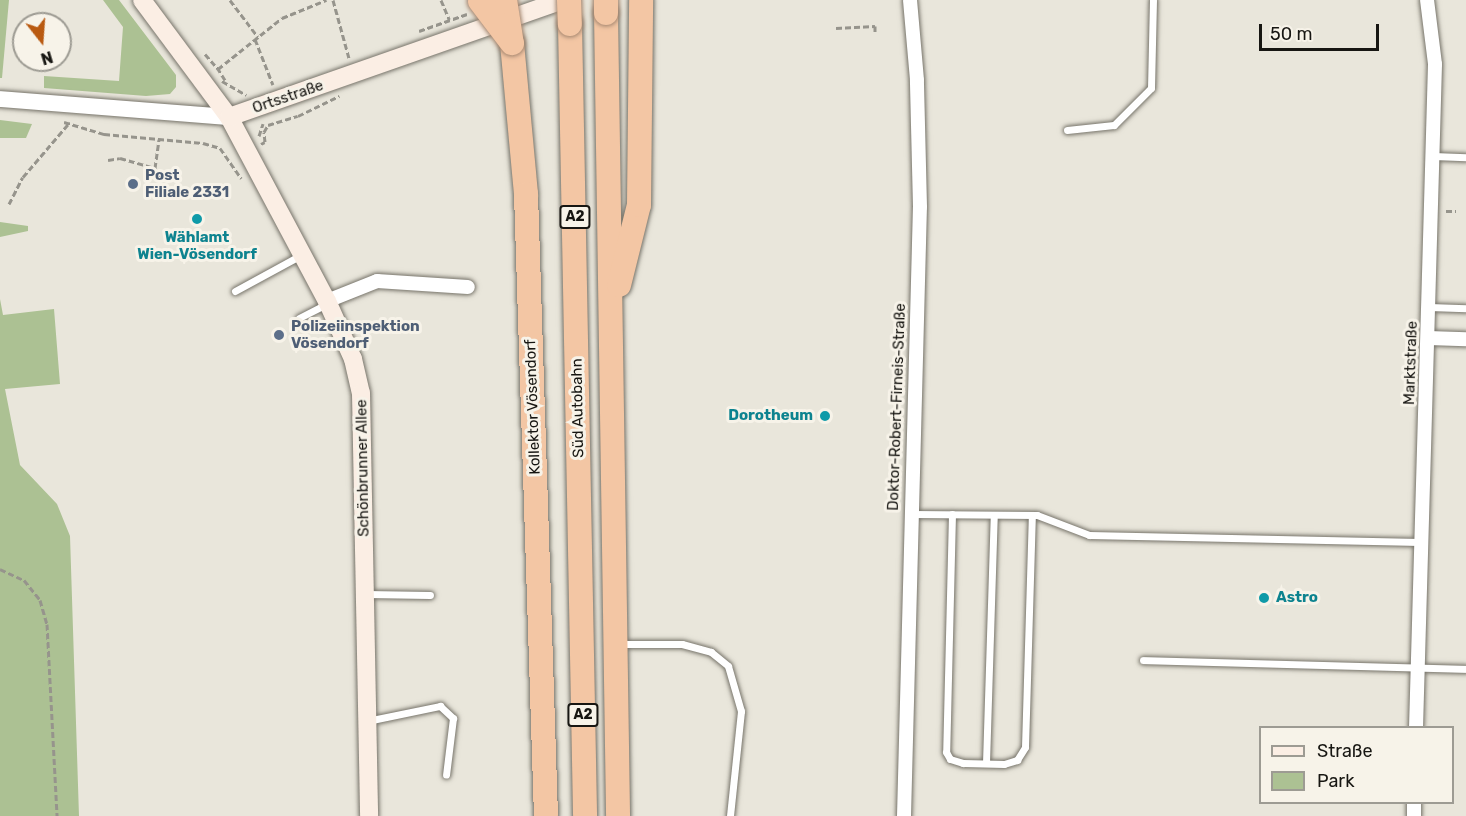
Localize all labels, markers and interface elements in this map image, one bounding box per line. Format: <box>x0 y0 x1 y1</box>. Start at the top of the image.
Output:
north arrow <box>12 12 72 72</box>
scale bar <box>1262 12 1382 50</box>
text: 50 m <box>1270 23 1313 45</box>
text: N <box>39 47 55 69</box>
street label: Ortsstraße <box>250 76 326 118</box>
place label: Post Filiale 2331 <box>145 166 229 201</box>
marker: Post Filiale 2331 <box>126 177 140 191</box>
road number: A2 <box>558 206 592 228</box>
marker: Wählamt Wien-Vösendorf <box>190 212 204 226</box>
place label: Wählamt Wien-Vösendorf <box>137 228 257 263</box>
street label: Doktor-Robert-Firneis-Straße <box>884 303 910 511</box>
place label: Polizeiinspektion Vösendorf <box>291 317 420 352</box>
street label: Marktstraße <box>1401 321 1421 405</box>
marker: Polizeiinspektion Vösendorf <box>272 328 286 342</box>
street label: Kollektor Vösendorf <box>522 339 544 475</box>
street label: Süd Autobahn <box>568 358 588 458</box>
street label: Schönbrunner Allee <box>353 399 373 537</box>
place label: Dorotheum <box>728 407 813 425</box>
marker: Dorotheum <box>818 409 832 423</box>
place label: Astro <box>1276 589 1318 607</box>
marker: Astro <box>1257 591 1271 605</box>
road number: A2 <box>566 704 600 726</box>
legend <box>1259 726 1454 804</box>
text: Straße <box>1317 740 1373 762</box>
text: Park <box>1317 770 1354 792</box>

